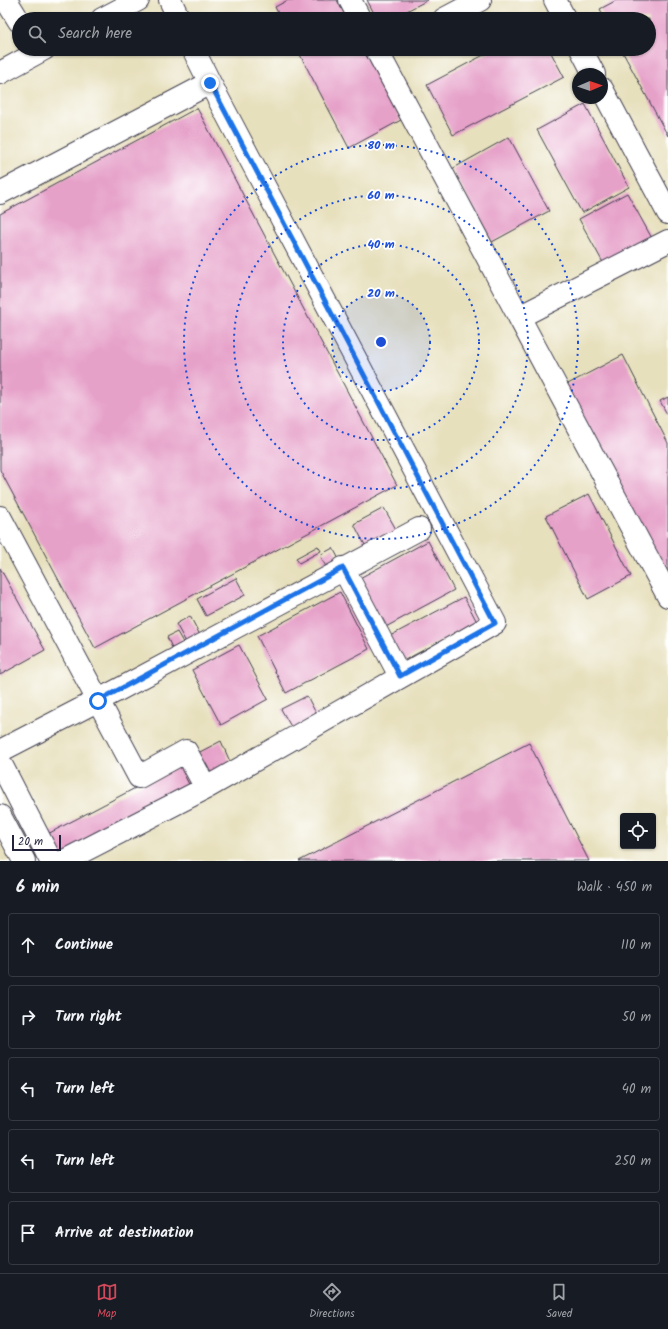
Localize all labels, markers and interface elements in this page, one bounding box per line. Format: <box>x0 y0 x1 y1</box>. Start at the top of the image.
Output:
search box <box>12 12 656 56</box>
text: Search here <box>58 22 132 46</box>
icon: search <box>26 23 48 45</box>
north arrow <box>572 68 608 104</box>
route end <box>201 74 219 92</box>
text: 80 m <box>367 136 395 155</box>
text: 60 m <box>367 186 395 205</box>
text: 40 m <box>367 235 395 254</box>
text: 20 m <box>367 284 395 303</box>
centre of rings <box>374 335 388 349</box>
route start <box>89 692 107 710</box>
map controls <box>620 813 656 849</box>
button: locate <box>620 813 656 849</box>
scale bar <box>12 833 61 852</box>
text: 20 m <box>18 833 43 851</box>
text: 6 min <box>16 874 60 901</box>
text: Walk · 450 m <box>577 877 652 898</box>
text: Continue <box>55 933 113 957</box>
icon: ahead <box>17 934 39 956</box>
text: 110 m <box>621 935 651 956</box>
text: Turn right <box>55 1005 122 1029</box>
icon: right <box>17 1006 39 1028</box>
text: 50 m <box>622 1007 651 1028</box>
text: Turn left <box>55 1077 115 1101</box>
icon: left <box>17 1078 39 1100</box>
text: 40 m <box>622 1079 651 1100</box>
text: Turn left <box>55 1149 115 1173</box>
icon: left <box>17 1150 39 1172</box>
text: 250 m <box>614 1151 651 1172</box>
text: Arrive at destination <box>55 1221 194 1245</box>
icon: arrive <box>17 1222 39 1244</box>
tab: Map <box>96 1281 118 1323</box>
tab: Directions <box>309 1281 355 1323</box>
tab: Saved <box>546 1281 572 1323</box>

